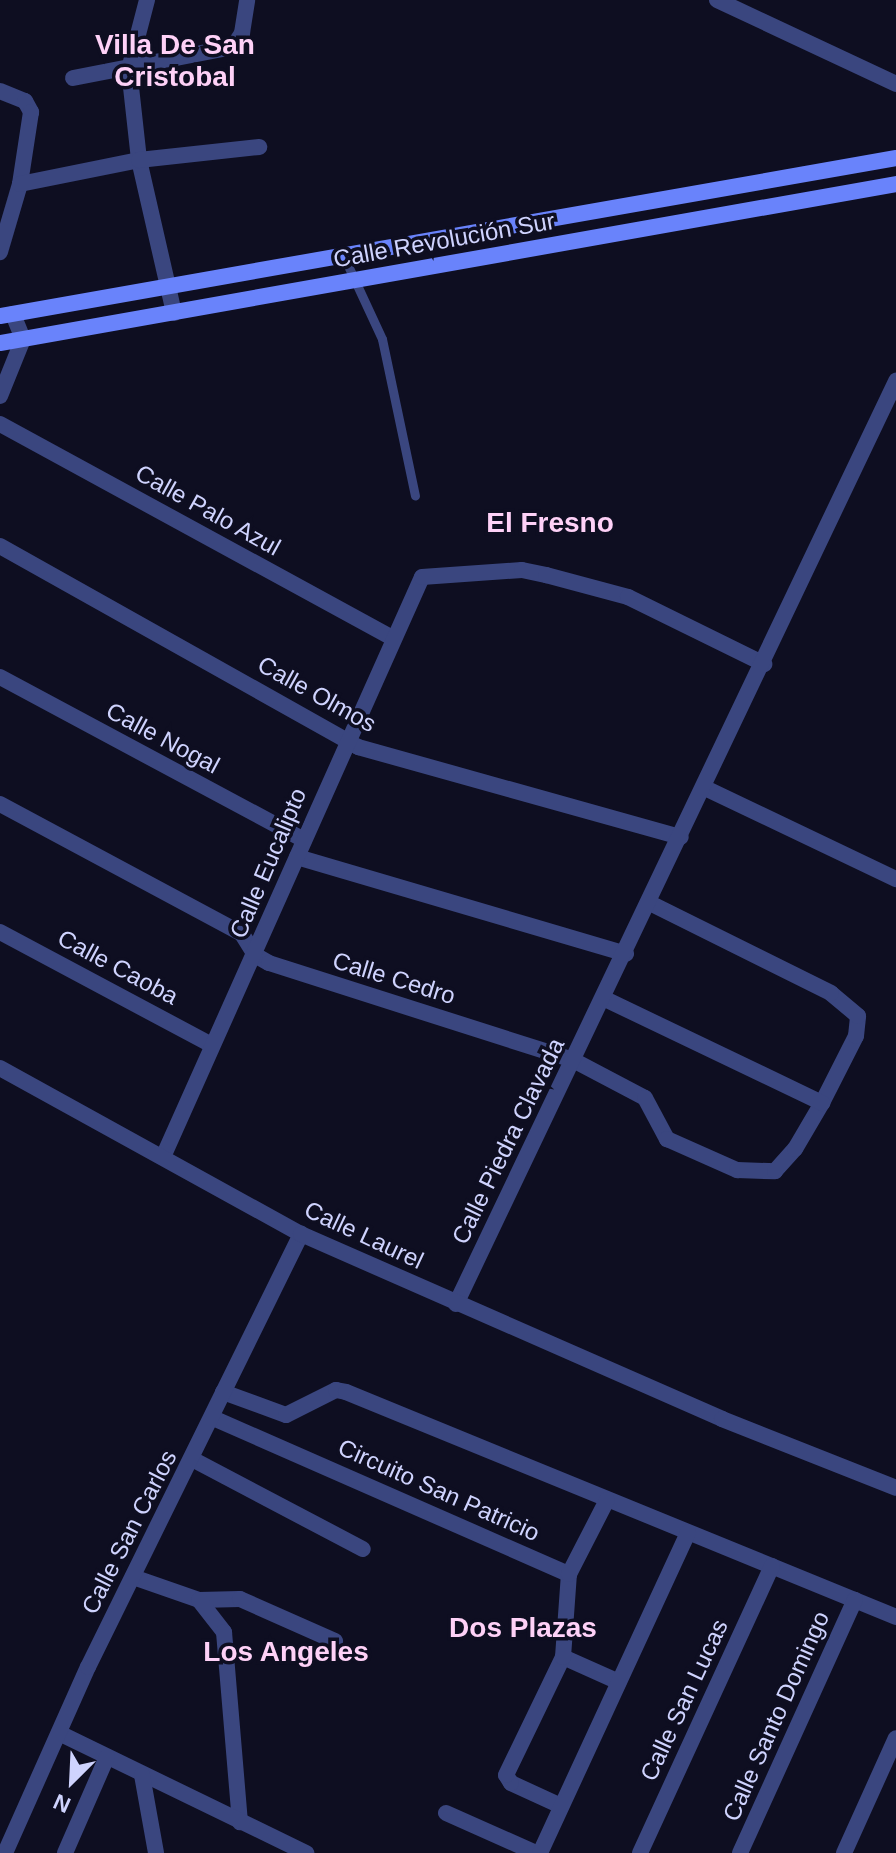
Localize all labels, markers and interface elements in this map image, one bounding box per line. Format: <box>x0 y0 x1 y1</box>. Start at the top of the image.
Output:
district label: Villa De San Cristobal <box>95 28 255 94</box>
street label: Calle Revolución Sur <box>331 206 557 274</box>
street label: Calle Palo Azul <box>130 458 286 562</box>
district label: El Fresno <box>486 506 614 540</box>
street label: Calle Olmos <box>253 650 381 738</box>
street label: Calle Nogal <box>101 696 225 780</box>
street label: Calle Eucalipto <box>223 784 313 942</box>
street label: Calle Caoba <box>53 923 183 1011</box>
street label: Calle Cedro <box>329 946 459 1010</box>
street label: Calle Piedra Clavada <box>446 1033 570 1249</box>
street label: Calle Laurel <box>300 1195 428 1275</box>
street label: Circuito San Patricio <box>334 1433 544 1547</box>
street label: Calle San Carlos <box>75 1445 183 1619</box>
street label: Calle Santo Domingo <box>717 1607 835 1825</box>
district label: Dos Plazas <box>449 1611 597 1645</box>
street label: Calle San Lucas <box>634 1615 734 1785</box>
district label: Los Angeles <box>203 1635 369 1669</box>
north arrow <box>32 1741 112 1821</box>
text: N <box>50 1789 74 1818</box>

